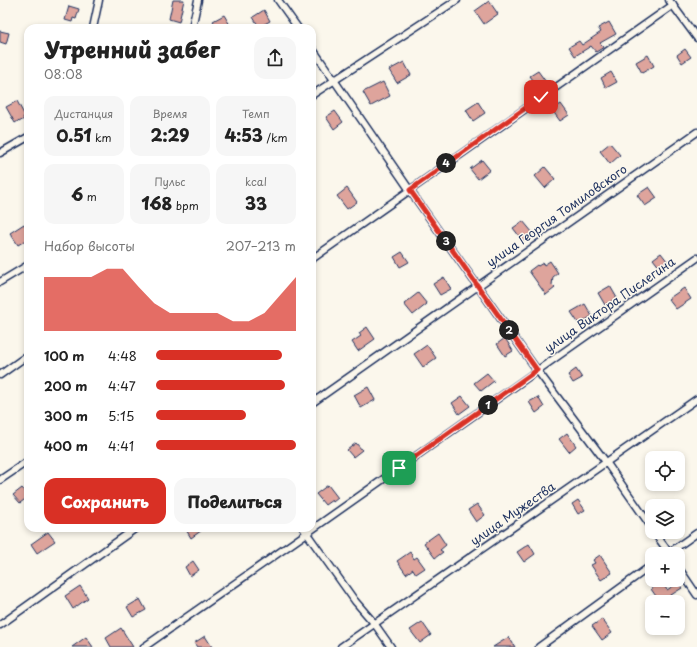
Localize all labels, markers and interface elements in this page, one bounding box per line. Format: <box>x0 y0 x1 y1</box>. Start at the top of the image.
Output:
text: Утренний забег <box>44 32 220 65</box>
button: share <box>254 37 296 79</box>
text: 08:08 <box>44 64 83 83</box>
pin <box>524 80 558 114</box>
icon: check <box>530 86 552 108</box>
text: Дистанция <box>55 105 113 122</box>
text: Время <box>152 105 188 122</box>
text: Темп <box>242 105 270 122</box>
text: 0.51 <box>56 122 92 148</box>
text: 2:29 <box>151 122 190 148</box>
text: 4:53 <box>225 122 263 148</box>
text: km <box>92 129 112 146</box>
text: /km <box>263 129 287 146</box>
pin: 4 <box>436 153 456 173</box>
text: 4 <box>442 154 450 171</box>
street label: улица Георгия Томиловского <box>482 159 631 271</box>
text: Пульс <box>154 173 186 190</box>
text: kcal <box>245 173 267 190</box>
text: 6 <box>71 181 83 207</box>
text: m <box>83 188 97 205</box>
text: 168 <box>141 190 172 216</box>
text: 33 <box>245 190 267 216</box>
text: bpm <box>172 197 199 214</box>
pin: 3 <box>436 231 456 251</box>
text: 3 <box>442 232 450 249</box>
text: Набор высоты <box>44 236 135 255</box>
text: 207–213 m <box>226 236 296 255</box>
street label: улица Виктора Пислегина <box>540 252 679 356</box>
pin: 2 <box>499 320 519 340</box>
text: 2 <box>505 321 513 338</box>
text: 100 m <box>44 346 85 365</box>
text: 4:48 <box>108 346 137 365</box>
text: 200 m <box>44 376 88 395</box>
text: 4:47 <box>108 376 136 395</box>
pin: 1 <box>478 395 498 415</box>
text: 1 <box>485 396 491 413</box>
text: 300 m <box>44 406 88 425</box>
text: 5:15 <box>108 406 134 425</box>
text: 400 m <box>44 436 88 455</box>
text: 4:41 <box>108 436 134 455</box>
pin <box>382 451 416 485</box>
map controls <box>645 451 685 635</box>
button: locate <box>645 451 685 491</box>
icon: arrive <box>388 457 410 479</box>
street label: улица Мужества <box>466 477 559 549</box>
button: Сохранить <box>44 478 166 524</box>
button: Поделиться <box>174 478 296 524</box>
button: layers <box>645 499 685 539</box>
button: + <box>645 547 685 587</box>
button: − <box>645 595 685 635</box>

